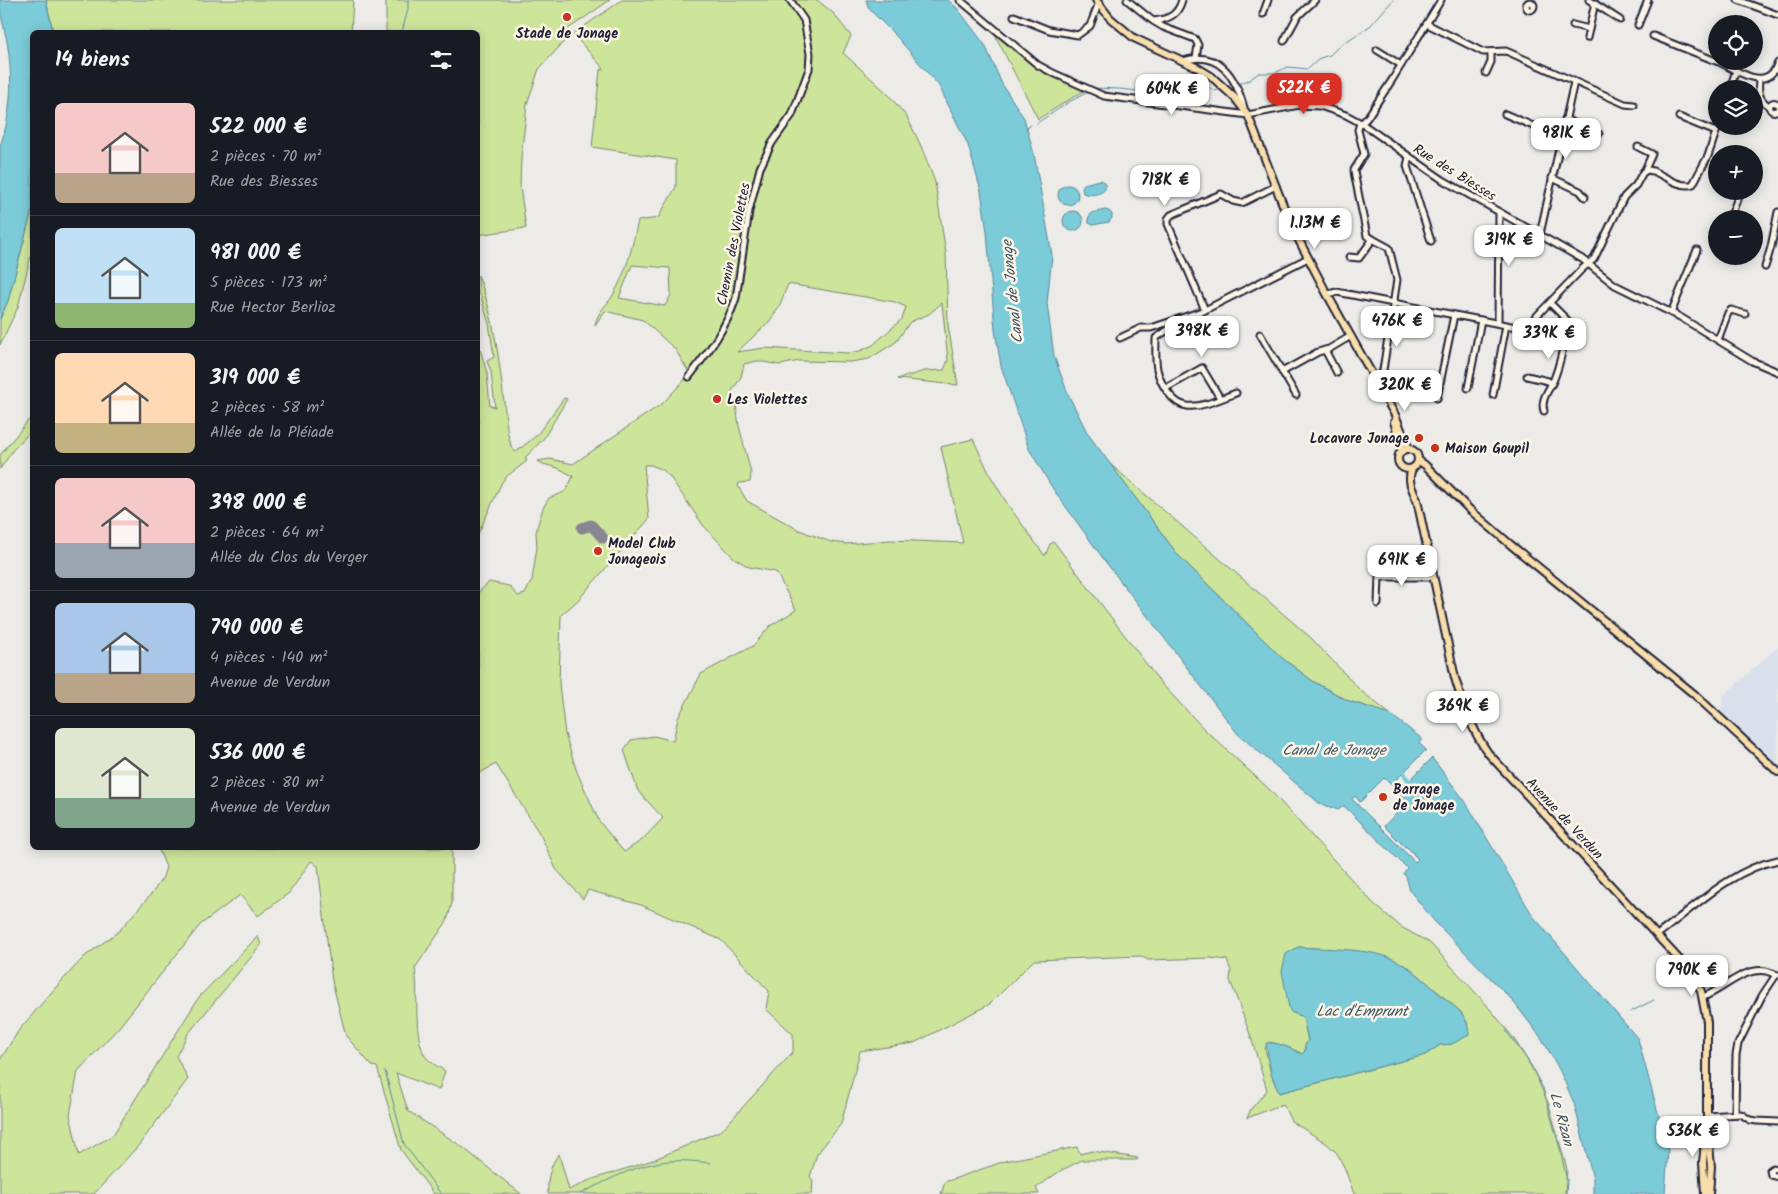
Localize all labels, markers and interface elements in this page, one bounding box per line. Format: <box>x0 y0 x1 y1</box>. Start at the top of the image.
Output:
marker: Stade de Jonage <box>561 11 573 23</box>
map controls <box>1708 15 1763 265</box>
button: locate <box>1708 15 1763 70</box>
place label: Stade de Jonage <box>516 23 618 45</box>
text: 14 biens <box>55 44 130 77</box>
icon: filters <box>427 46 455 74</box>
pin: 522K € <box>1263 72 1345 115</box>
pin: 604K € <box>1131 74 1213 116</box>
text: 522K € <box>1278 76 1330 101</box>
text: 604K € <box>1146 77 1198 102</box>
button: layers <box>1708 80 1763 135</box>
text: 522 000 € <box>210 111 307 144</box>
pin: 981K € <box>1525 118 1607 160</box>
text: 981K € <box>1542 121 1590 146</box>
icon: home <box>95 123 155 183</box>
street label: Rue des Biesses <box>1409 138 1500 207</box>
text: 2 pièces · 70 m² <box>210 144 321 169</box>
button: + <box>1708 145 1763 200</box>
pin: 718K € <box>1124 164 1206 207</box>
text: 718K € <box>1141 168 1189 193</box>
text: Rue des Biesses <box>210 169 318 194</box>
street label: Chemin des Violettes <box>711 181 757 307</box>
pin: 1.13M € <box>1269 208 1361 250</box>
button: − <box>1708 210 1763 265</box>
text: 1.13M € <box>1290 211 1340 236</box>
pin: 319K € <box>1468 224 1550 267</box>
text: 319K € <box>1485 228 1533 253</box>
text: 981 000 € <box>210 237 301 270</box>
water label: Canal de Jonage <box>996 238 1030 345</box>
icon: home <box>95 248 155 308</box>
text: 5 pièces · 173 m² <box>210 270 327 295</box>
text: Rue Hector Berlioz <box>210 295 336 320</box>
pin: 476K € <box>1356 306 1438 348</box>
text: 476K € <box>1372 309 1422 334</box>
pin: 398K € <box>1161 316 1243 358</box>
pin: 339K € <box>1508 318 1590 360</box>
text: 398K € <box>1176 319 1228 344</box>
text: 339K € <box>1523 321 1575 346</box>
text: 319 000 € <box>210 362 300 395</box>
pin: 320K € <box>1364 370 1446 412</box>
icon: home <box>95 373 155 433</box>
text: 320K € <box>1379 373 1431 398</box>
place label: Les Violettes <box>727 389 808 411</box>
marker: Les Violettes <box>711 393 723 405</box>
text: 2 pièces · 58 m² <box>210 395 324 420</box>
text: Allée de la Pléiade <box>210 420 334 445</box>
place label: Locavore Jonage <box>1310 428 1409 450</box>
marker: Locavore Jonage <box>1413 432 1425 444</box>
place label: Maison Goupil <box>1445 438 1529 460</box>
marker: Maison Goupil <box>1429 442 1441 454</box>
text: 398 000 € <box>210 487 306 520</box>
icon: home <box>95 498 155 558</box>
text: 2 pièces · 64 m² <box>210 520 324 545</box>
place label: Model Club Jonageois <box>608 533 676 571</box>
pin: 691K € <box>1361 544 1443 587</box>
text: Allée du Clos du Verger <box>210 545 367 570</box>
marker: Model Club Jonageois <box>592 545 604 557</box>
text: 691K € <box>1378 548 1426 573</box>
text: 790 000 € <box>210 612 303 645</box>
icon: home <box>95 623 155 683</box>
text: 4 pièces · 140 m² <box>210 645 327 670</box>
text: Avenue de Verdun <box>210 670 330 695</box>
pin: 369K € <box>1422 690 1504 733</box>
text: 369K € <box>1437 694 1489 719</box>
text: 536 000 € <box>210 737 305 770</box>
water label: Canal de Jonage <box>1282 739 1387 763</box>
icon: home <box>95 748 155 808</box>
text: 2 pièces · 80 m² <box>210 770 324 795</box>
street label: Avenue de Verdun <box>1520 773 1608 865</box>
place label: Barrage de Jonage <box>1393 779 1455 817</box>
marker: Barrage de Jonage <box>1377 791 1389 803</box>
text: Avenue de Verdun <box>210 795 330 820</box>
pin: 790K € <box>1651 954 1733 997</box>
text: 790K € <box>1667 958 1717 983</box>
water label: Lac d'Emprunt <box>1316 1000 1410 1024</box>
water label: Le Rizan <box>1542 1090 1580 1150</box>
pin: 536K € <box>1652 1116 1734 1158</box>
text: 536K € <box>1667 1119 1719 1144</box>

